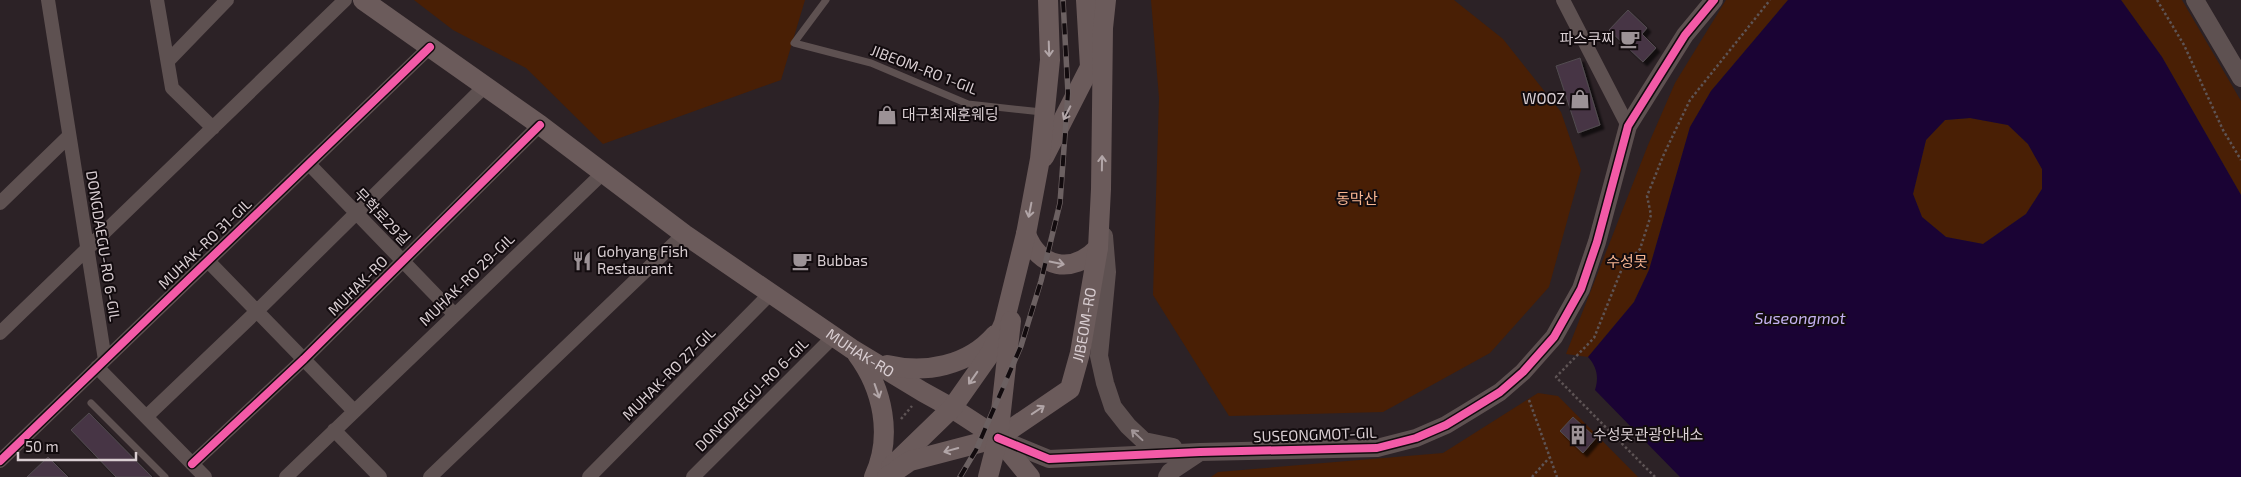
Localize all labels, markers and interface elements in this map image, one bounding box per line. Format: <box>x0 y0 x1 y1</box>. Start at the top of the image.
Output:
cafe icon: 파스쿠찌 <box>1619 28 1641 50</box>
place label: 파스쿠찌 <box>1560 29 1615 47</box>
street label: JIBEOM-RO 1-GIL <box>868 40 981 98</box>
one-way arrow <box>1045 40 1054 56</box>
shop icon: WOOZ <box>1569 88 1591 110</box>
place label: WOOZ <box>1522 89 1565 107</box>
shop icon: 대구최재훈웨딩 <box>876 104 898 126</box>
place label: 대구최재훈웨딩 <box>902 105 999 123</box>
one-way arrow <box>1062 105 1071 120</box>
one-way arrow <box>1097 155 1107 171</box>
street label: DONGDAEGU-RO 6-GIL <box>83 169 125 323</box>
street label: 무학로29길 <box>351 184 414 249</box>
park label: 동막산 <box>1336 189 1378 207</box>
street label: MUHAK-RO 31-GIL <box>154 194 255 292</box>
one-way arrow <box>1025 201 1035 217</box>
street label: MUHAK-RO 29-GIL <box>415 229 518 329</box>
place label: Gohyang Fish Restaurant <box>597 242 688 277</box>
restaurant icon: Gohyang Fish Restaurant <box>571 250 593 272</box>
cafe icon: Bubbas <box>791 250 813 272</box>
place label: Bubbas <box>817 251 868 269</box>
street label: MUHAK-RO <box>324 252 391 319</box>
park label: 수성못 <box>1606 252 1648 270</box>
one-way arrow <box>1049 259 1065 268</box>
street label: JIBEOM-RO <box>1068 286 1099 364</box>
water label: Suseongmot <box>1754 308 1847 327</box>
street label: MUHAK-RO 27-GIL <box>618 323 719 424</box>
street label: MUHAK-RO <box>823 324 898 381</box>
street label: DONGDAEGU-RO 6-GIL <box>691 334 812 455</box>
one-way arrow <box>967 371 978 384</box>
one-way arrow <box>872 382 882 398</box>
one-way arrow <box>1031 405 1045 415</box>
street label: SUSEONGMOT-GIL <box>1253 423 1377 445</box>
building icon: 수성못관광안내소 <box>1567 424 1589 446</box>
place label: 수성못관광안내소 <box>1593 425 1704 443</box>
one-way arrow <box>1131 429 1144 441</box>
scale bar <box>18 430 135 462</box>
text: 50 m <box>25 437 59 455</box>
one-way arrow <box>943 446 959 456</box>

